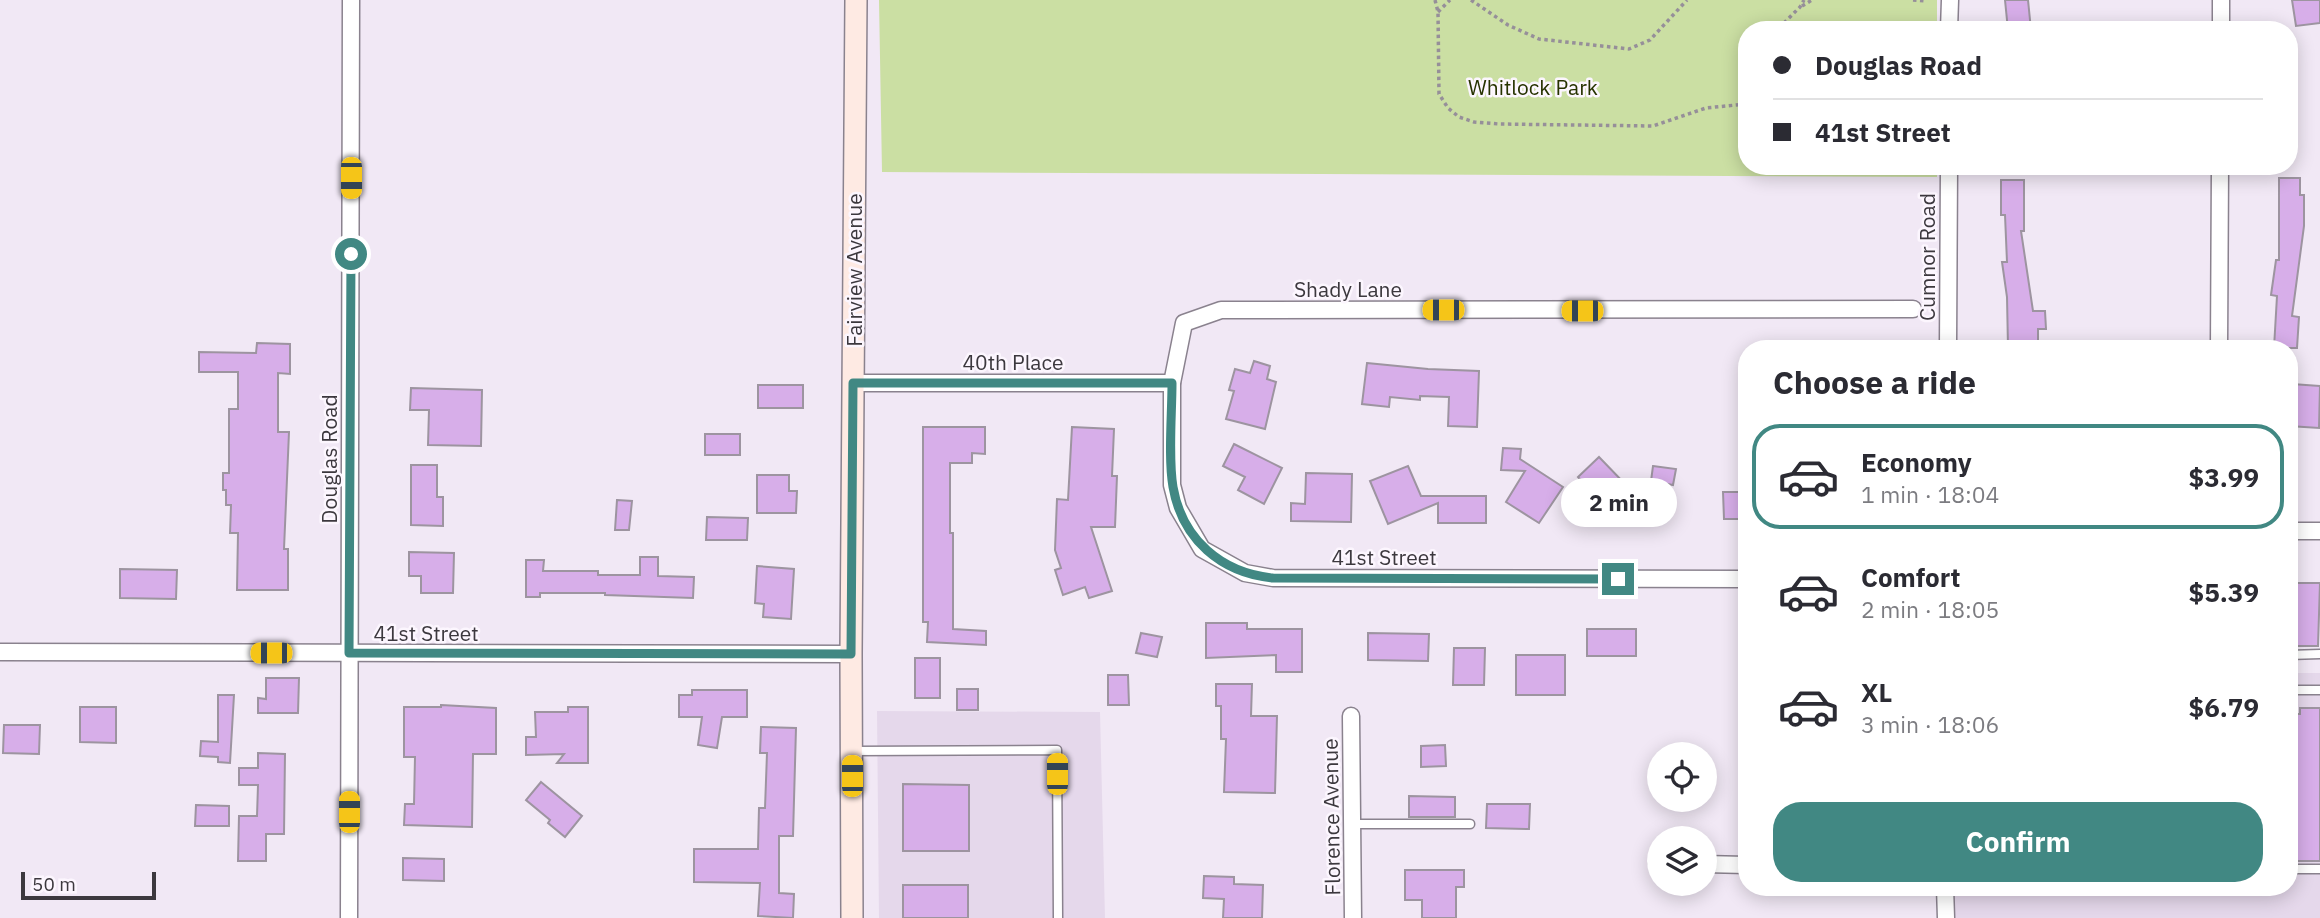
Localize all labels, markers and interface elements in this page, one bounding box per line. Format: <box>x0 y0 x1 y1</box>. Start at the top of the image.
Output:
text: Douglas Road <box>1815 48 1982 82</box>
park label: Whitlock Park <box>1468 73 1598 101</box>
text: 41st Street <box>1815 115 1951 149</box>
car <box>341 157 362 199</box>
street label: Fairview Avenue <box>840 193 868 347</box>
street label: Cumnor Road <box>1913 193 1941 321</box>
route start <box>335 238 367 270</box>
street label: Shady Lane <box>1294 275 1402 303</box>
car <box>1423 300 1465 321</box>
car <box>1562 301 1604 322</box>
street label: 40th Place <box>962 348 1064 376</box>
text: Choose a ride <box>1773 361 1976 403</box>
street label: Douglas Road <box>315 394 343 524</box>
icon: car <box>1777 445 1840 508</box>
text: Economy <box>1861 445 1972 479</box>
text: $3.99 <box>2189 460 2259 494</box>
callout: 2 min <box>1560 477 1676 526</box>
text: 1 min · 18:04 <box>1861 479 1999 509</box>
text: 2 min <box>1589 487 1649 517</box>
street label: 41st Street <box>1331 543 1437 571</box>
icon: car <box>1777 560 1840 623</box>
text: Comfort <box>1861 560 1960 594</box>
route end <box>1602 563 1634 595</box>
text: $5.39 <box>2189 575 2259 609</box>
text: 2 min · 18:05 <box>1861 594 1999 624</box>
street label: 41st Street <box>373 619 479 647</box>
car <box>251 643 293 664</box>
icon: car <box>1777 675 1840 738</box>
text: XL <box>1861 675 1892 709</box>
text: $6.79 <box>2189 690 2259 724</box>
text: 3 min · 18:06 <box>1861 709 1999 739</box>
street label: Florence Avenue <box>1316 738 1346 896</box>
map controls <box>1647 742 1717 896</box>
button: locate <box>1647 742 1717 812</box>
car <box>1047 753 1068 795</box>
car <box>842 755 863 797</box>
car <box>339 791 360 833</box>
button: Confirm <box>1773 802 2263 882</box>
button: layers <box>1647 826 1717 896</box>
scale bar <box>21 869 156 901</box>
text: 50 m <box>32 872 76 896</box>

